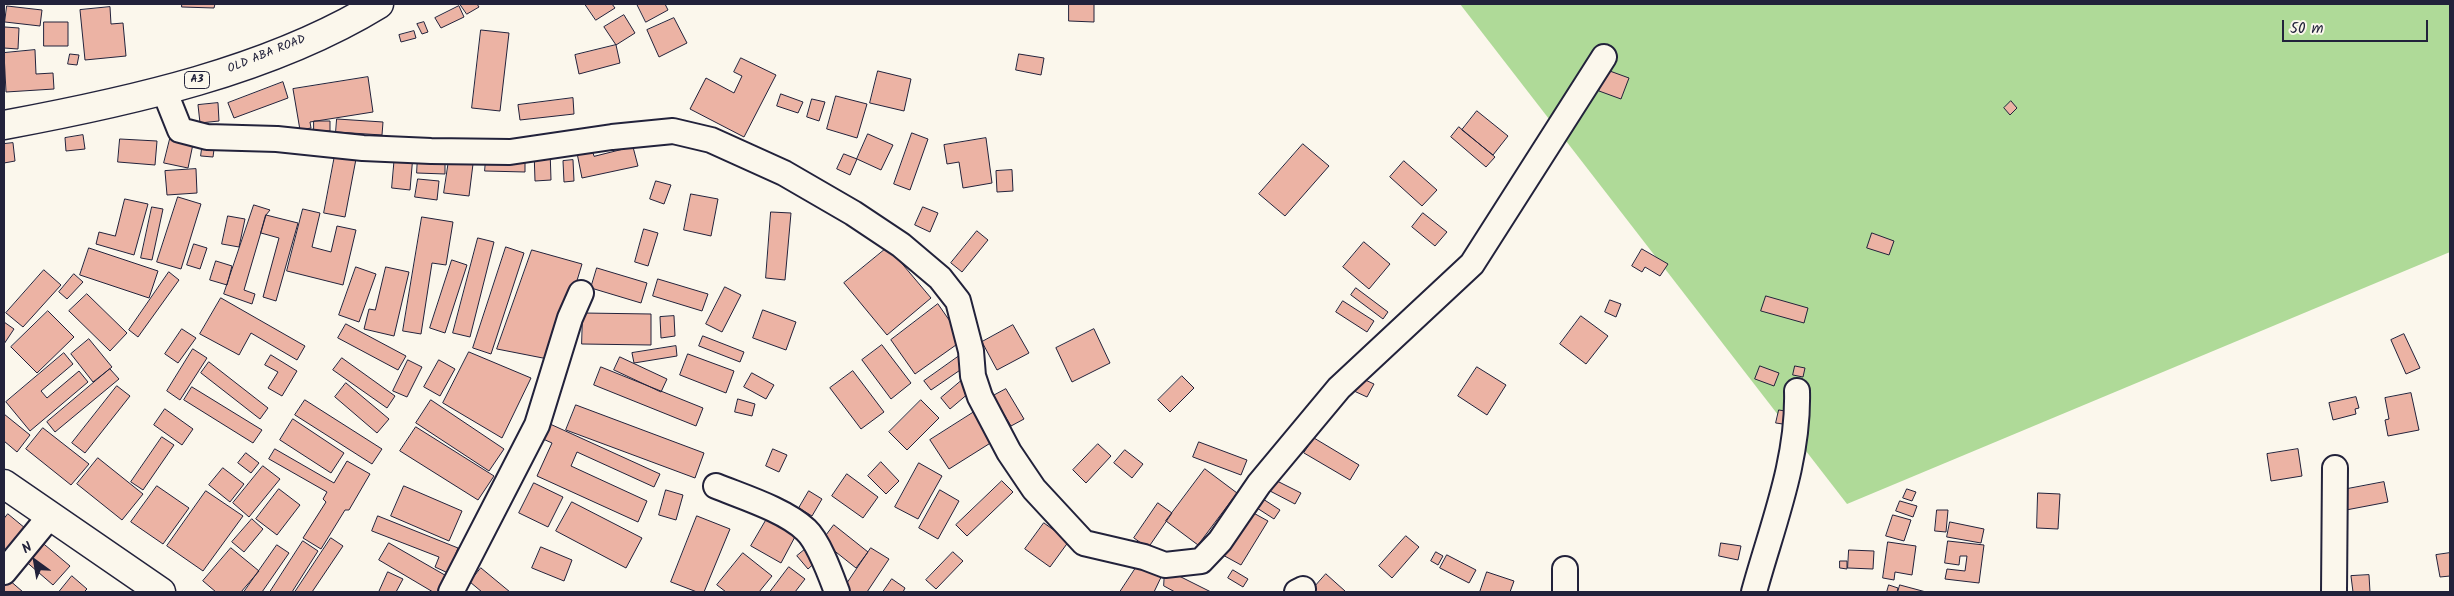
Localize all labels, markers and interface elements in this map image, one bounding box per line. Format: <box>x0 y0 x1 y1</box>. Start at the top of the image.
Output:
scale bar <box>2284 10 2430 42</box>
text: 50 m <box>2290 17 2324 41</box>
street label: OLD ABA ROAD <box>226 33 308 77</box>
road number: A3 <box>184 72 210 88</box>
north arrow <box>10 536 60 586</box>
text: N <box>17 537 37 560</box>

